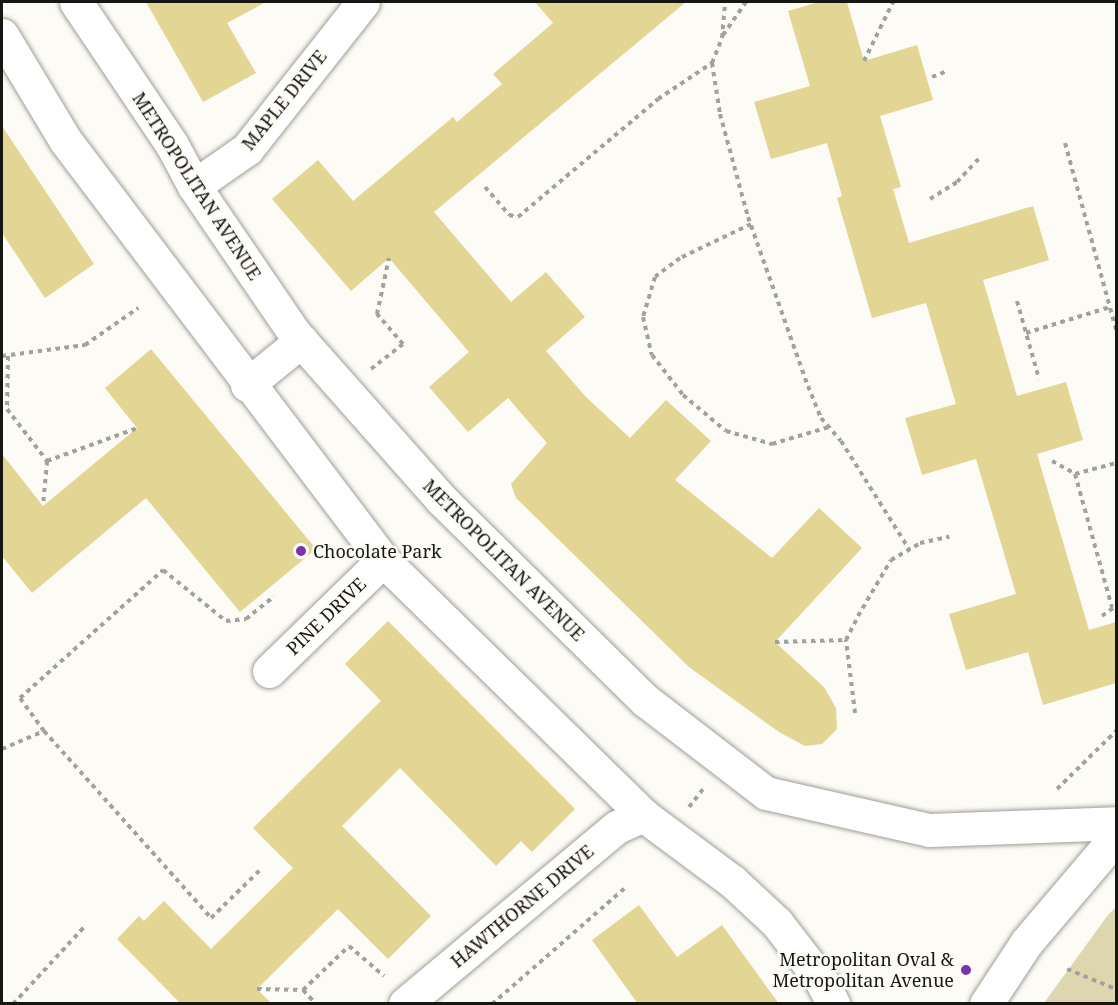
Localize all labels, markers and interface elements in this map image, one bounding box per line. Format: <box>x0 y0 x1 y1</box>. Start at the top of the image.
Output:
street label: MAPLE DRIVE <box>237 46 331 154</box>
street label: METROPOLITAN AVENUE <box>128 88 266 284</box>
street label: METROPOLITAN AVENUE <box>419 475 589 645</box>
place label: Chocolate Park <box>313 540 441 562</box>
marker: Chocolate Park <box>294 544 308 558</box>
street label: PINE DRIVE <box>282 573 370 659</box>
street label: HAWTHORNE DRIVE <box>446 840 598 972</box>
place label: Metropolitan Oval & Metropolitan Avenue <box>772 949 954 992</box>
marker: Metropolitan Oval & Metropolitan Avenue <box>959 963 973 977</box>

